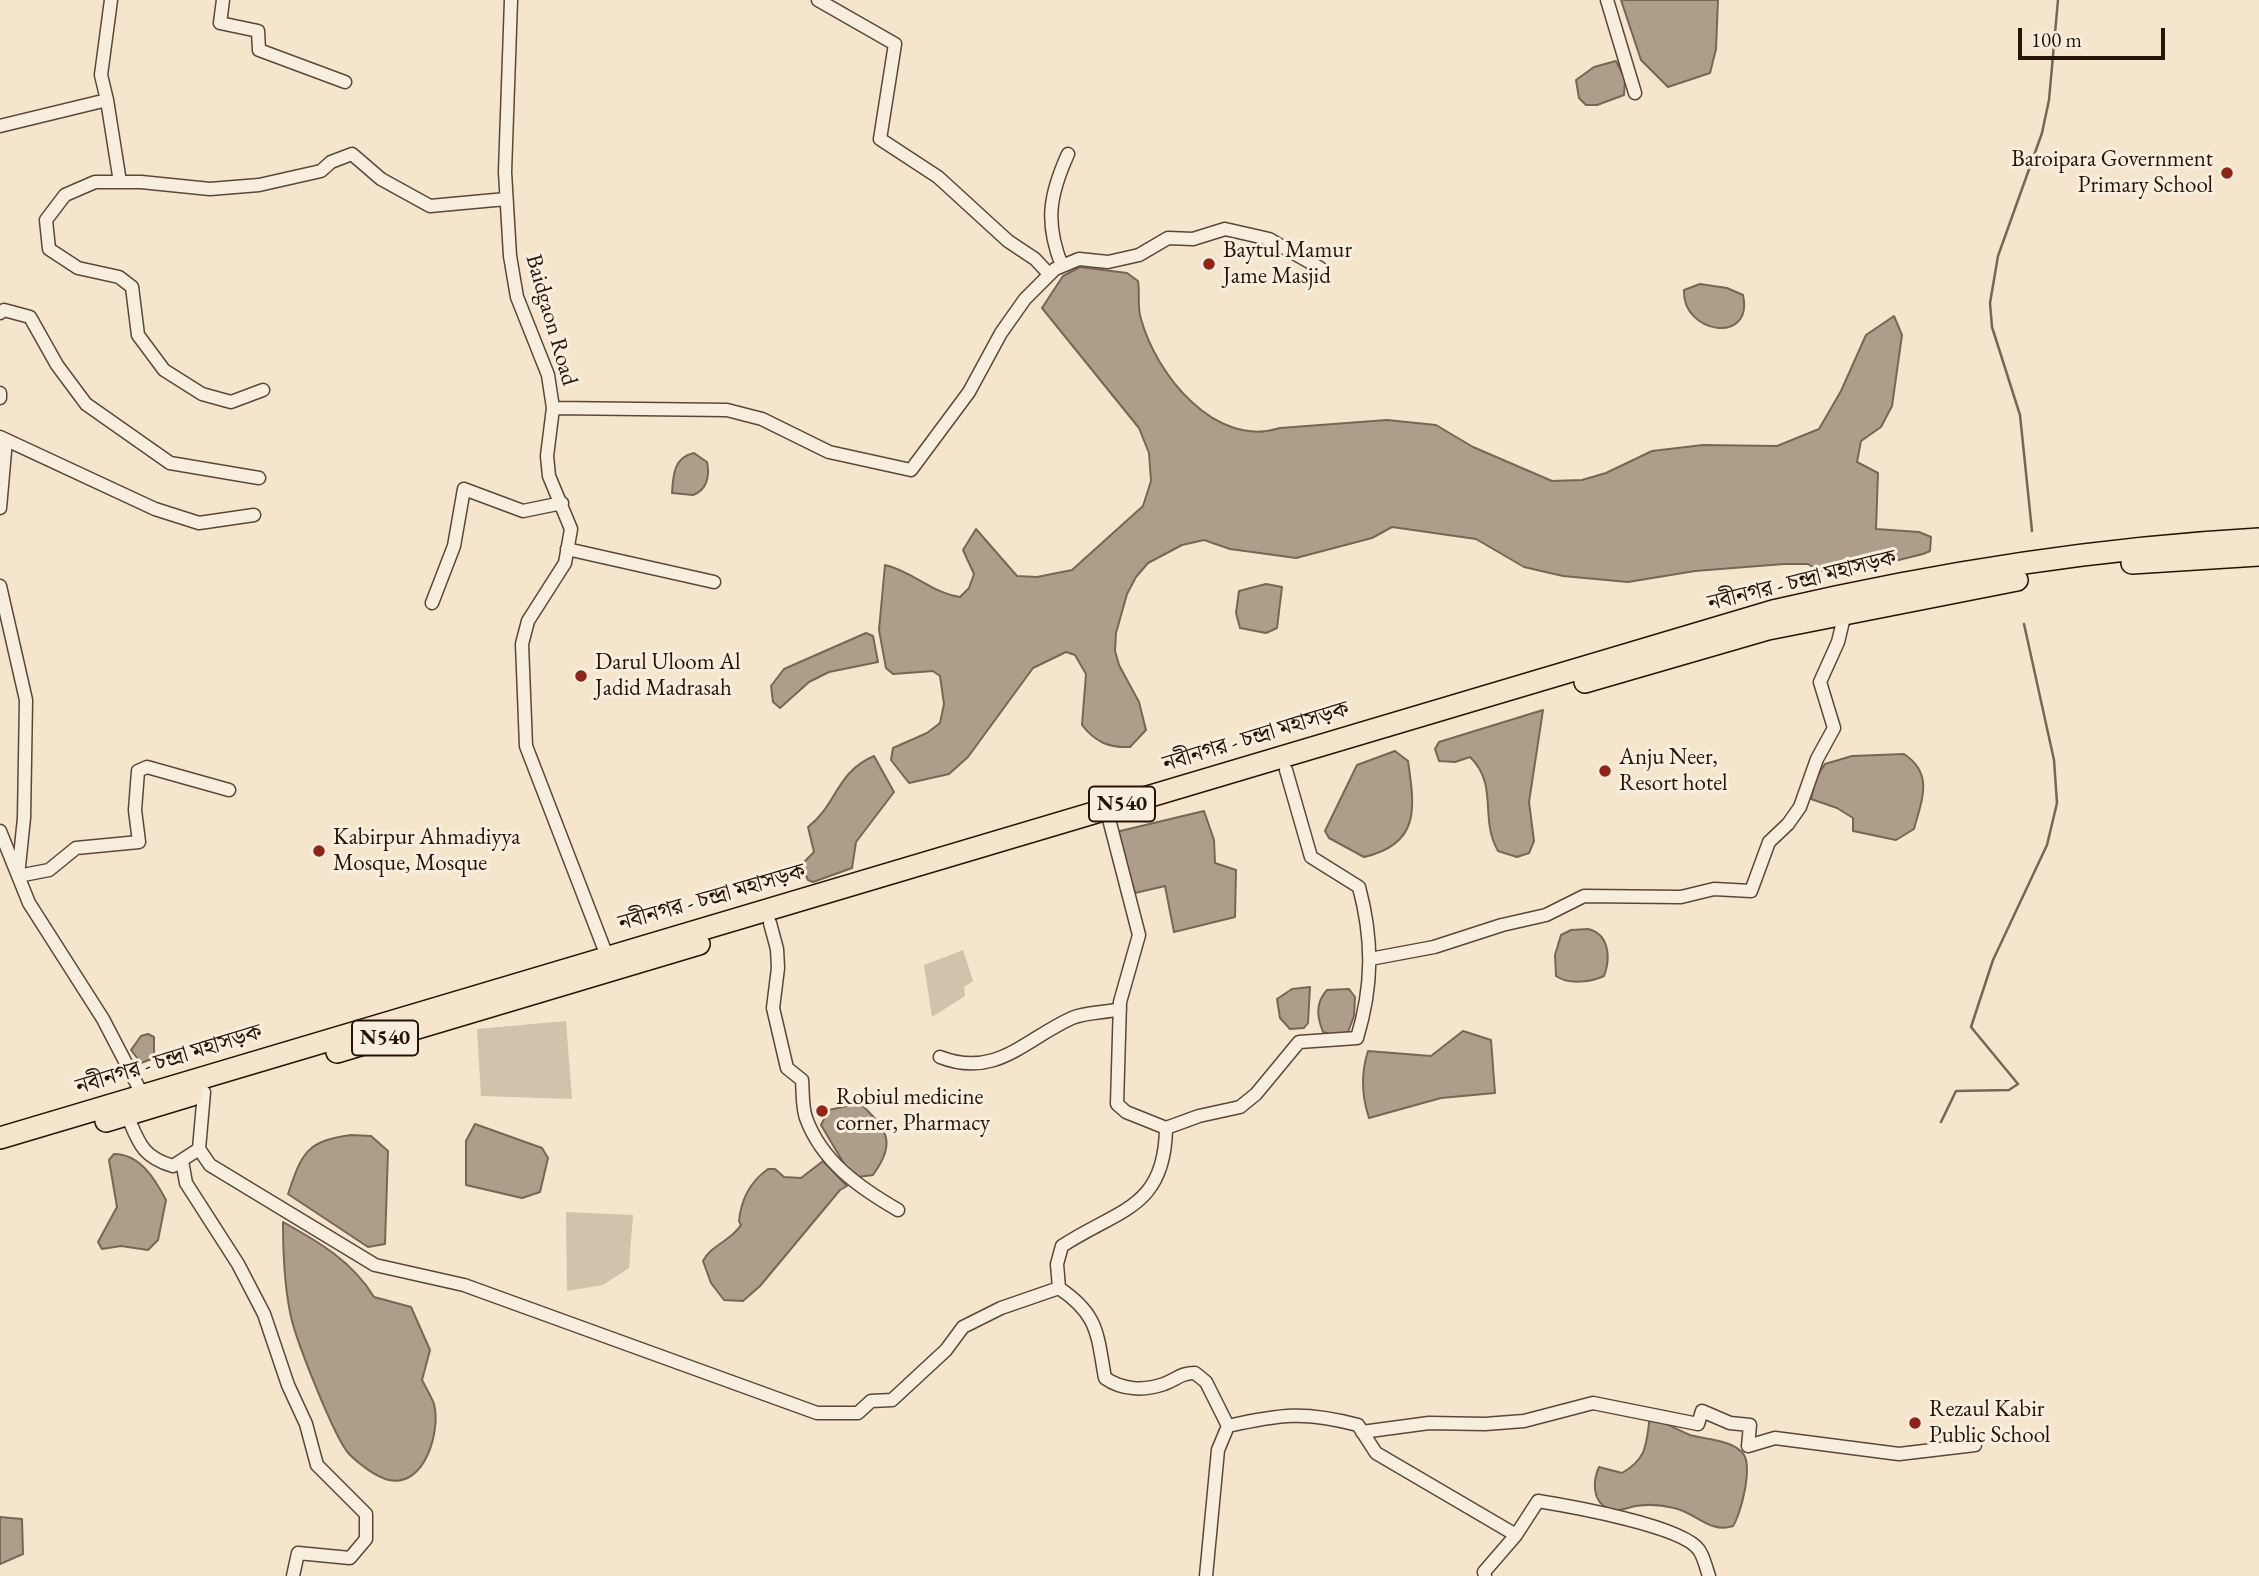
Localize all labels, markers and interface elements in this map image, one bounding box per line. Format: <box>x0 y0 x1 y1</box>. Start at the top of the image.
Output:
scale bar <box>2021 14 2168 58</box>
text: 100 m <box>2031 26 2082 53</box>
place label: Baroipara Government Primary School <box>2011 146 2213 200</box>
marker: Baroipara Government Primary School <box>2219 165 2235 181</box>
place label: Baytul Mamur Jame Masjid <box>1223 237 1352 291</box>
street label: Baidgaon Road <box>519 251 583 389</box>
marker: Baytul Mamur Jame Masjid <box>1201 256 1217 272</box>
street label: নবীনগর - চন্দ্রা মহাসড়ক <box>1705 544 1899 618</box>
place label: Darul Uloom Al Jadid Madrasah <box>595 649 741 703</box>
marker: Darul Uloom Al Jadid Madrasah <box>573 668 589 684</box>
street label: নবীনগর - চন্দ্রা মহাসড়ক <box>1160 696 1352 778</box>
place label: Anju Neer, Resort hotel <box>1619 744 1728 798</box>
marker: Anju Neer, Resort hotel <box>1597 763 1613 779</box>
road number: N540 <box>1089 786 1155 822</box>
place label: Kabirpur Ahmadiyya Mosque, Mosque <box>333 824 520 878</box>
marker: Kabirpur Ahmadiyya Mosque, Mosque <box>311 843 327 859</box>
street label: নবীনগর - চন্দ্রা মহাসড়ক <box>615 858 809 938</box>
street label: নবীনগর - চন্দ্রা মহাসড়ক <box>73 1019 265 1101</box>
road number: N540 <box>352 1020 418 1056</box>
place label: Robiul medicine corner, Pharmacy <box>836 1084 990 1138</box>
marker: Robiul medicine corner, Pharmacy <box>814 1103 830 1119</box>
place label: Rezaul Kabir Public School <box>1929 1396 2050 1450</box>
marker: Rezaul Kabir Public School <box>1907 1415 1923 1431</box>

